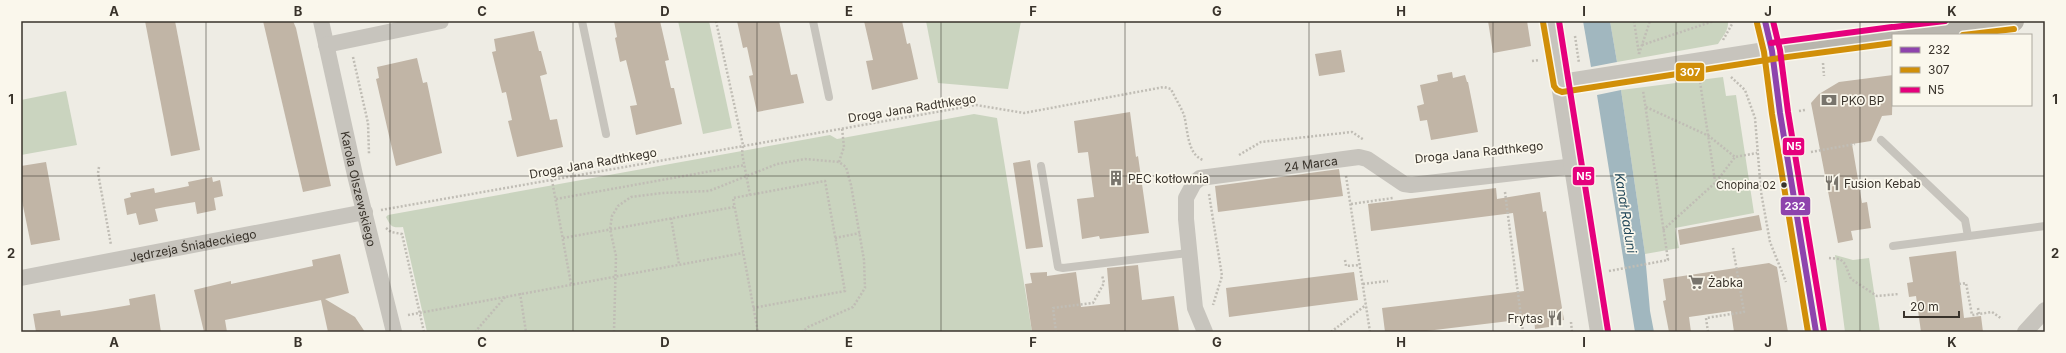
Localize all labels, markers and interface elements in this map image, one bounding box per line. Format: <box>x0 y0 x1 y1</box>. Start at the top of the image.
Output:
text: A <box>109 3 119 19</box>
text: B <box>294 3 303 19</box>
text: C <box>477 3 487 19</box>
text: D <box>660 3 670 19</box>
text: E <box>845 3 853 19</box>
text: F <box>1029 3 1037 19</box>
text: G <box>1212 3 1222 19</box>
text: H <box>1396 3 1406 19</box>
text: I <box>1582 3 1586 19</box>
text: J <box>1764 3 1772 19</box>
text: K <box>1947 3 1957 19</box>
legend <box>1892 34 2032 106</box>
text: 232 <box>1928 42 1950 57</box>
line badge: 307 <box>1675 62 1705 82</box>
text: 307 <box>1928 62 1950 77</box>
text: 307 <box>1680 65 1700 79</box>
text: N5 <box>1928 82 1944 97</box>
street label: Droga Jana Radthkego <box>847 90 977 126</box>
text: 1 <box>8 91 14 107</box>
bank icon: PKO BP <box>1820 91 1838 109</box>
text: 1 <box>2052 91 2058 107</box>
place label: PKO BP <box>1841 93 1885 108</box>
street label: Karola Olszewskiego <box>338 130 380 248</box>
line badge: N5 <box>1782 137 1805 156</box>
street label: Droga Jana Radthkego <box>1414 138 1544 166</box>
text: N5 <box>1786 139 1802 153</box>
street label: Droga Jana Radthkego <box>528 144 658 182</box>
street label: 24 Marca <box>1283 152 1338 174</box>
line badge: N5 <box>1572 166 1595 186</box>
building icon: PEC kotłownia <box>1107 169 1125 187</box>
text: N5 <box>1576 169 1592 183</box>
place label: PEC kotłownia <box>1128 171 1209 186</box>
water label: Kanał Raduni <box>1612 172 1640 255</box>
restaurant icon: Fusion Kebab <box>1823 174 1841 192</box>
place label: Fusion Kebab <box>1844 176 1921 191</box>
place label: Chopina 02 <box>1716 178 1776 192</box>
marker: Chopina 02 <box>1779 180 1789 190</box>
line badge: 232 <box>1780 196 1811 216</box>
text: 232 <box>1785 199 1806 213</box>
street label: Jędrzeja Śniadeckiego <box>128 226 258 265</box>
text: 2 <box>7 245 15 261</box>
text: 2 <box>2051 245 2059 261</box>
supermarket icon: Żabka <box>1687 273 1705 291</box>
place label: Żabka <box>1708 275 1743 290</box>
scale bar <box>1904 293 1959 319</box>
text: 20 m <box>1910 299 1939 314</box>
restaurant icon: Frytas <box>1546 309 1564 327</box>
place label: Frytas <box>1508 311 1543 326</box>
text: A <box>109 334 119 350</box>
text: B <box>294 334 303 350</box>
text: C <box>477 334 487 350</box>
text: D <box>660 334 670 350</box>
text: E <box>845 334 853 350</box>
text: F <box>1029 334 1037 350</box>
text: G <box>1212 334 1222 350</box>
text: H <box>1396 334 1406 350</box>
text: I <box>1582 334 1586 350</box>
text: J <box>1764 334 1772 350</box>
text: K <box>1947 334 1957 350</box>

